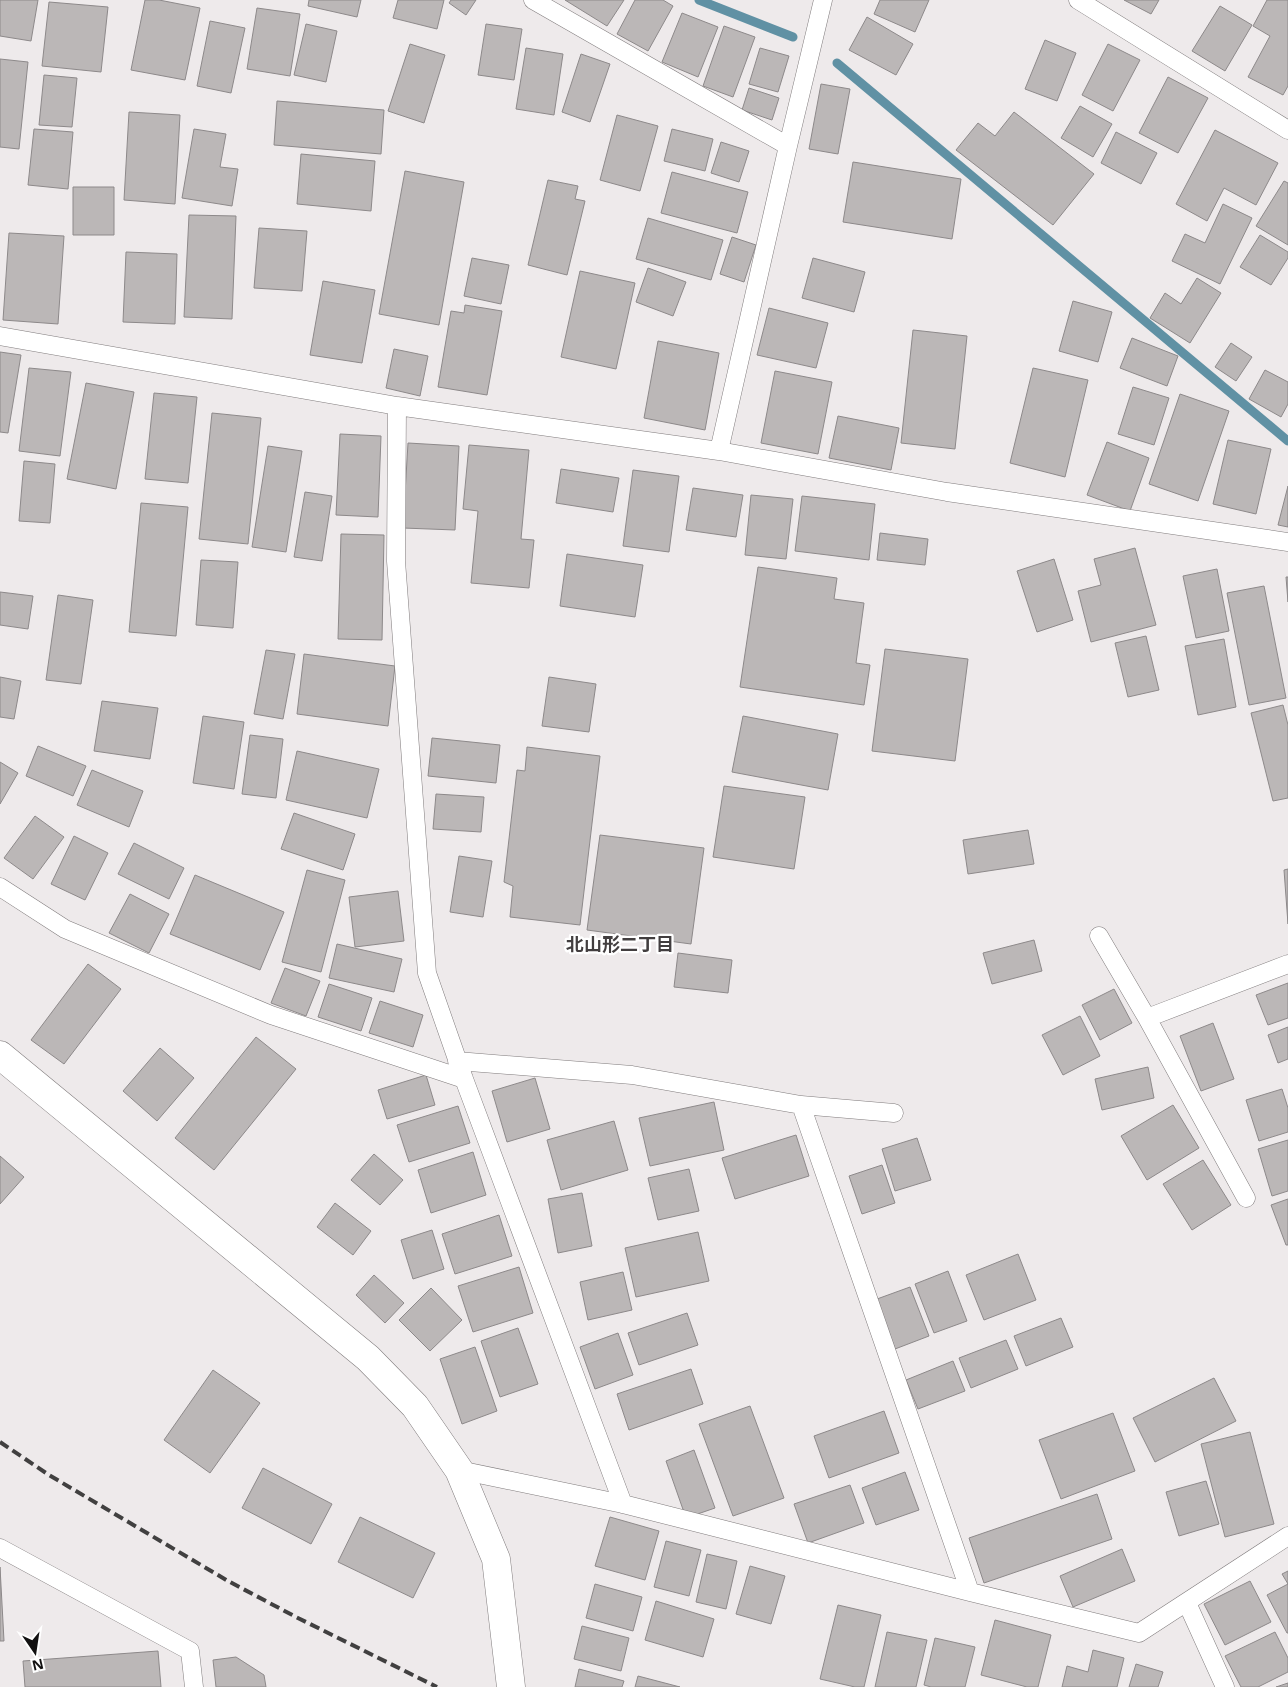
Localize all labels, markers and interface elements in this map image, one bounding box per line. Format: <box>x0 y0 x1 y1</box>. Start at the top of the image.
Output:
district label: 北山形二丁目 <box>566 932 674 956</box>
north arrow <box>10 1627 60 1677</box>
text: N <box>30 1655 46 1676</box>

